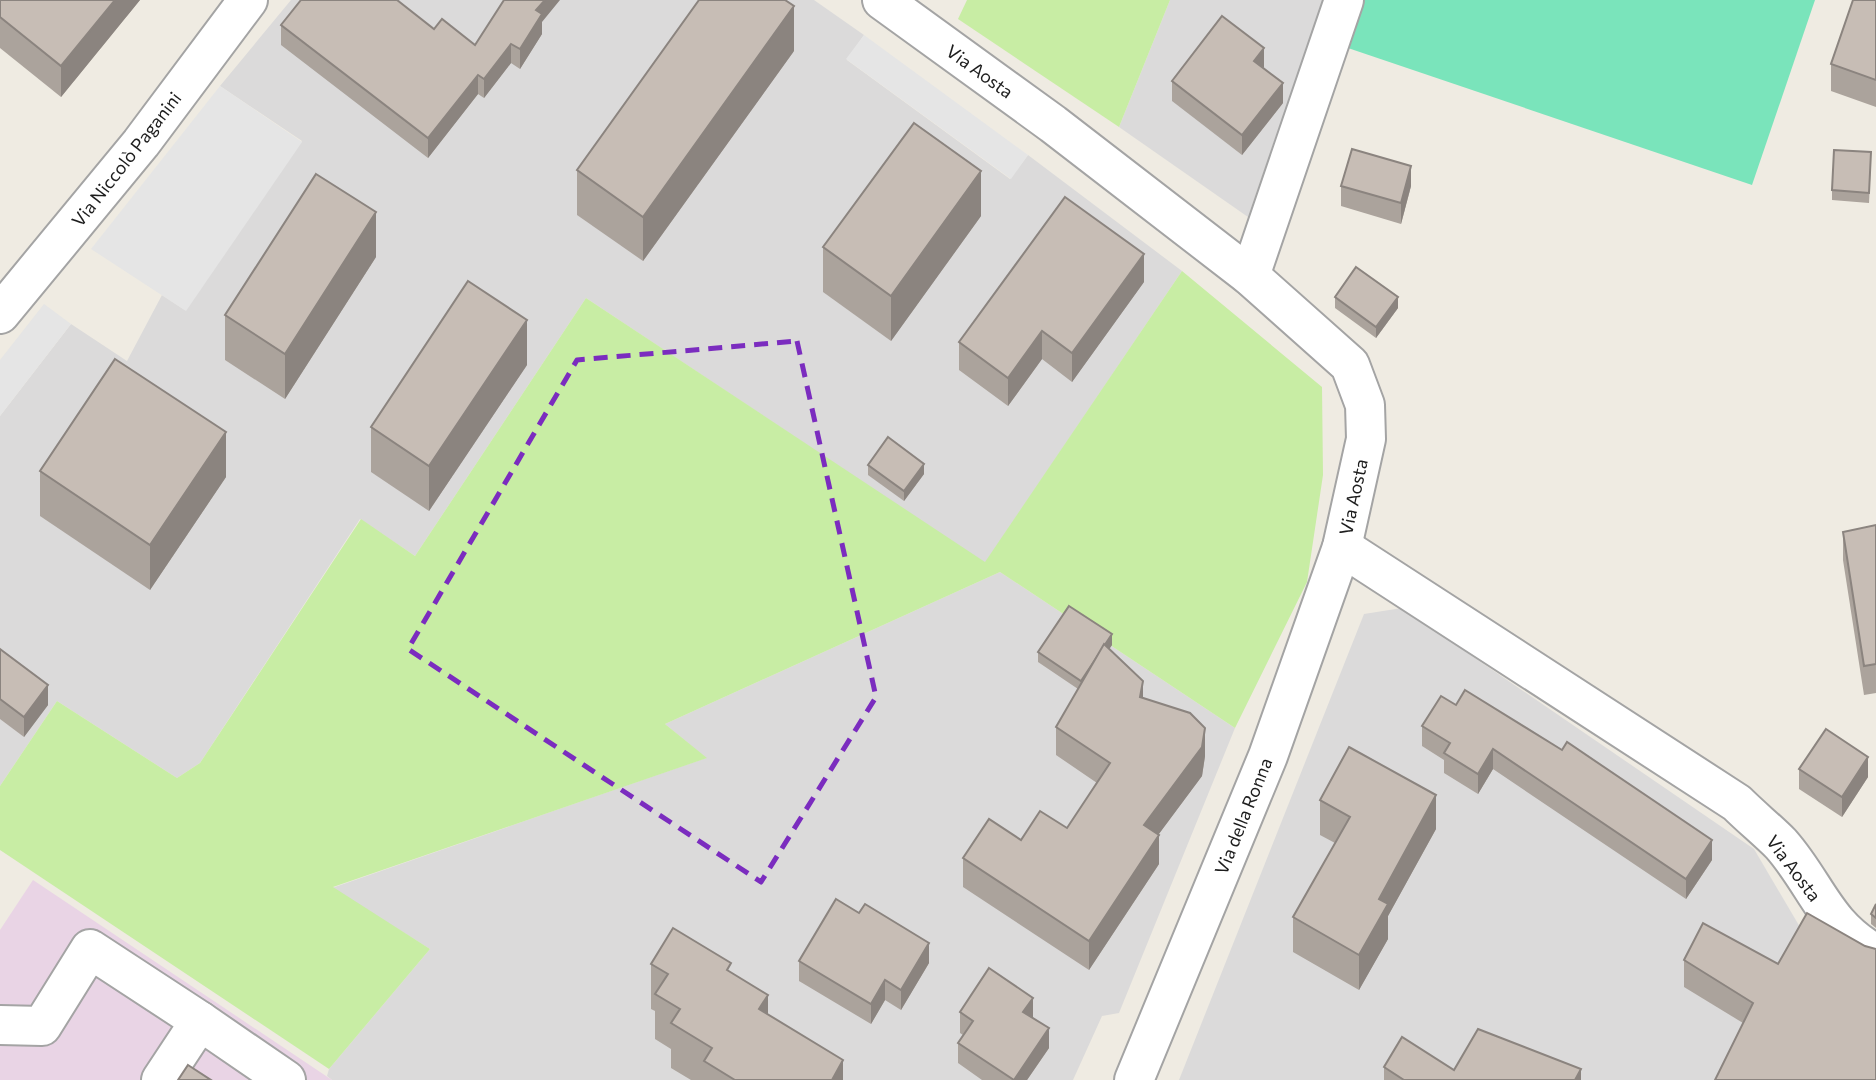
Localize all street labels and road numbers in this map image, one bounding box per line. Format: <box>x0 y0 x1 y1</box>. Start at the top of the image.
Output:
street label: Via Aosta <box>942 39 1018 103</box>
street label: Via Niccolò Paganini <box>67 87 185 231</box>
street label: Via Aosta <box>1334 457 1372 537</box>
street label: Via della Ronna <box>1210 754 1276 878</box>
street label: Via Aosta <box>1762 830 1826 906</box>

